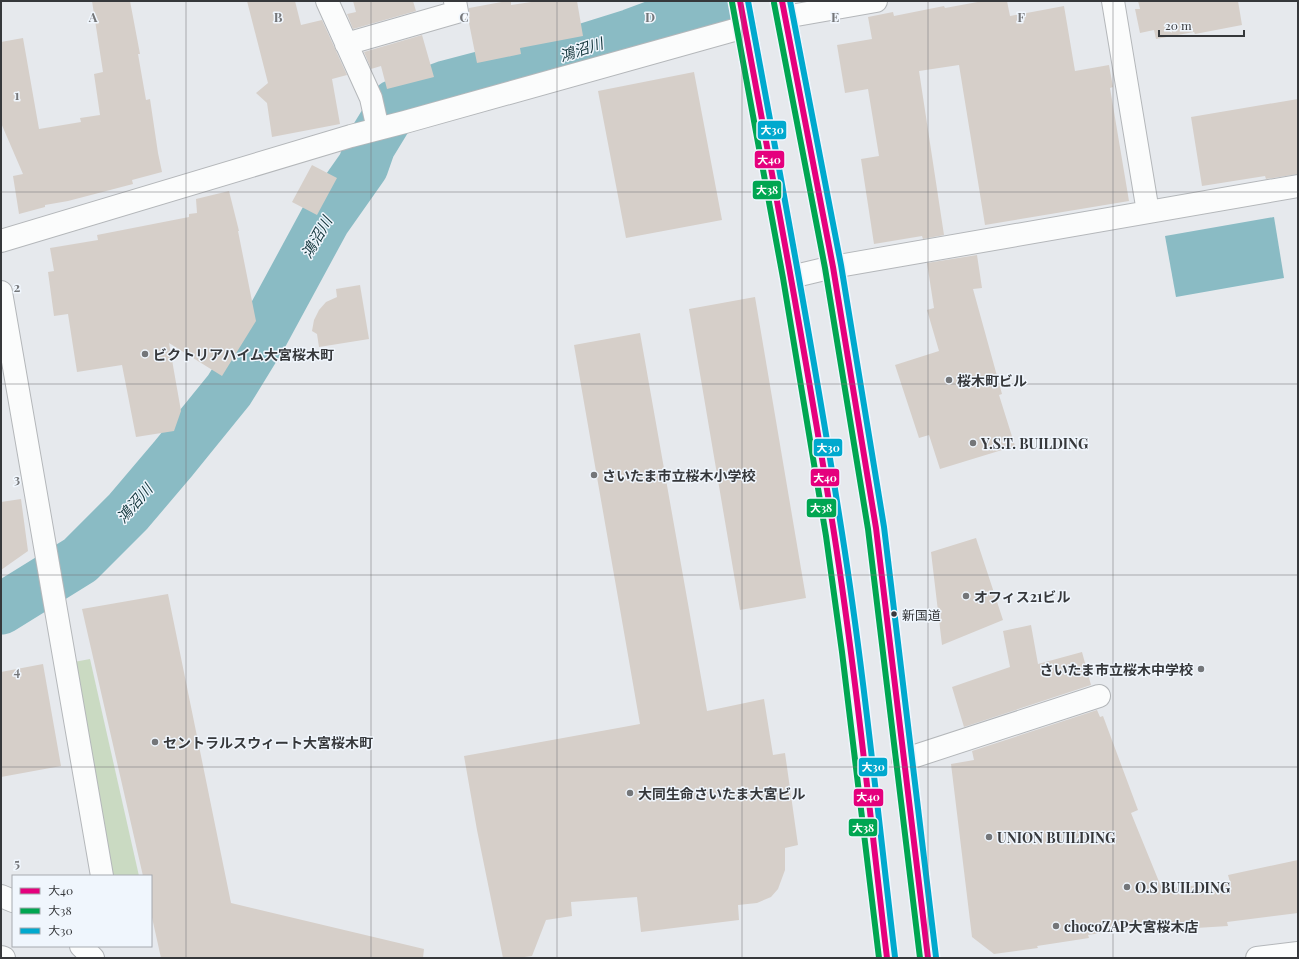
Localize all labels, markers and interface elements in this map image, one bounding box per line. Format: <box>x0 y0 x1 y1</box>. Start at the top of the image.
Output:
text: A <box>88 8 98 25</box>
text: B <box>274 8 283 25</box>
text: C <box>459 8 469 25</box>
text: D <box>645 8 655 25</box>
text: E <box>831 8 839 25</box>
text: F <box>1017 8 1025 25</box>
scale bar <box>1159 12 1244 38</box>
text: 20 m <box>1165 17 1192 33</box>
water label: 鴻沼川 <box>557 32 607 65</box>
text: 1 <box>15 86 20 103</box>
line badge: 大30 <box>757 120 787 140</box>
text: 大30 <box>760 122 784 137</box>
line badge: 大40 <box>754 150 785 169</box>
text: 大40 <box>757 152 781 167</box>
line badge: 大38 <box>752 180 782 200</box>
text: 大38 <box>756 182 778 197</box>
water label: 鴻沼川 <box>296 211 337 261</box>
text: 2 <box>14 278 21 295</box>
place label: ビクトリアハイム大宮桜木町 <box>153 345 334 364</box>
marker: ビクトリアハイム大宮桜木町 <box>140 349 150 359</box>
place label: 桜木町ビル <box>957 371 1027 390</box>
marker: 桜木町ビル <box>944 375 954 385</box>
place label: Y.S.T. BUILDING <box>980 434 1088 453</box>
line badge: 大30 <box>813 438 843 457</box>
marker: Y.S.T. BUILDING <box>968 438 978 448</box>
text: 大30 <box>816 440 840 455</box>
place label: さいたま市立桜木小学校 <box>602 466 756 485</box>
line badge: 大40 <box>810 468 840 487</box>
text: 3 <box>14 470 20 487</box>
marker: さいたま市立桜木小学校 <box>589 470 599 480</box>
text: 大40 <box>813 470 837 485</box>
water label: 鴻沼川 <box>112 478 158 527</box>
line badge: 大38 <box>806 498 837 518</box>
text: 大38 <box>810 500 832 515</box>
place label: オフィス21ビル <box>974 587 1070 606</box>
marker: オフィス21ビル <box>961 591 971 601</box>
place label: 新国道 <box>902 606 941 623</box>
marker: 新国道 <box>889 609 899 619</box>
place label: さいたま市立桜木中学校 <box>1039 660 1193 679</box>
text: 4 <box>14 662 21 679</box>
marker: さいたま市立桜木中学校 <box>1196 664 1206 674</box>
place label: セントラルスウィート大宮桜木町 <box>163 733 373 752</box>
marker: セントラルスウィート大宮桜木町 <box>150 737 160 747</box>
line badge: 大30 <box>858 757 888 777</box>
text: 大30 <box>861 759 885 774</box>
place label: 大同生命さいたま大宮ビル <box>638 784 806 803</box>
marker: 大同生命さいたま大宮ビル <box>625 788 635 798</box>
line badge: 大40 <box>853 788 884 807</box>
text: 大40 <box>856 789 880 804</box>
line badge: 大38 <box>848 818 878 837</box>
text: 大38 <box>852 820 874 835</box>
place label: UNION BUILDING <box>997 828 1115 847</box>
marker: UNION BUILDING <box>984 832 994 842</box>
text: 5 <box>14 854 20 871</box>
legend <box>12 875 152 947</box>
place label: O.S BUILDING <box>1135 878 1230 897</box>
text: 大40 <box>48 882 73 898</box>
marker: O.S BUILDING <box>1122 882 1132 892</box>
text: 大38 <box>48 902 72 918</box>
place label: chocoZAP大宮桜木店 <box>1064 917 1198 936</box>
marker: chocoZAP大宮桜木店 <box>1051 921 1061 931</box>
text: 大30 <box>48 922 73 938</box>

